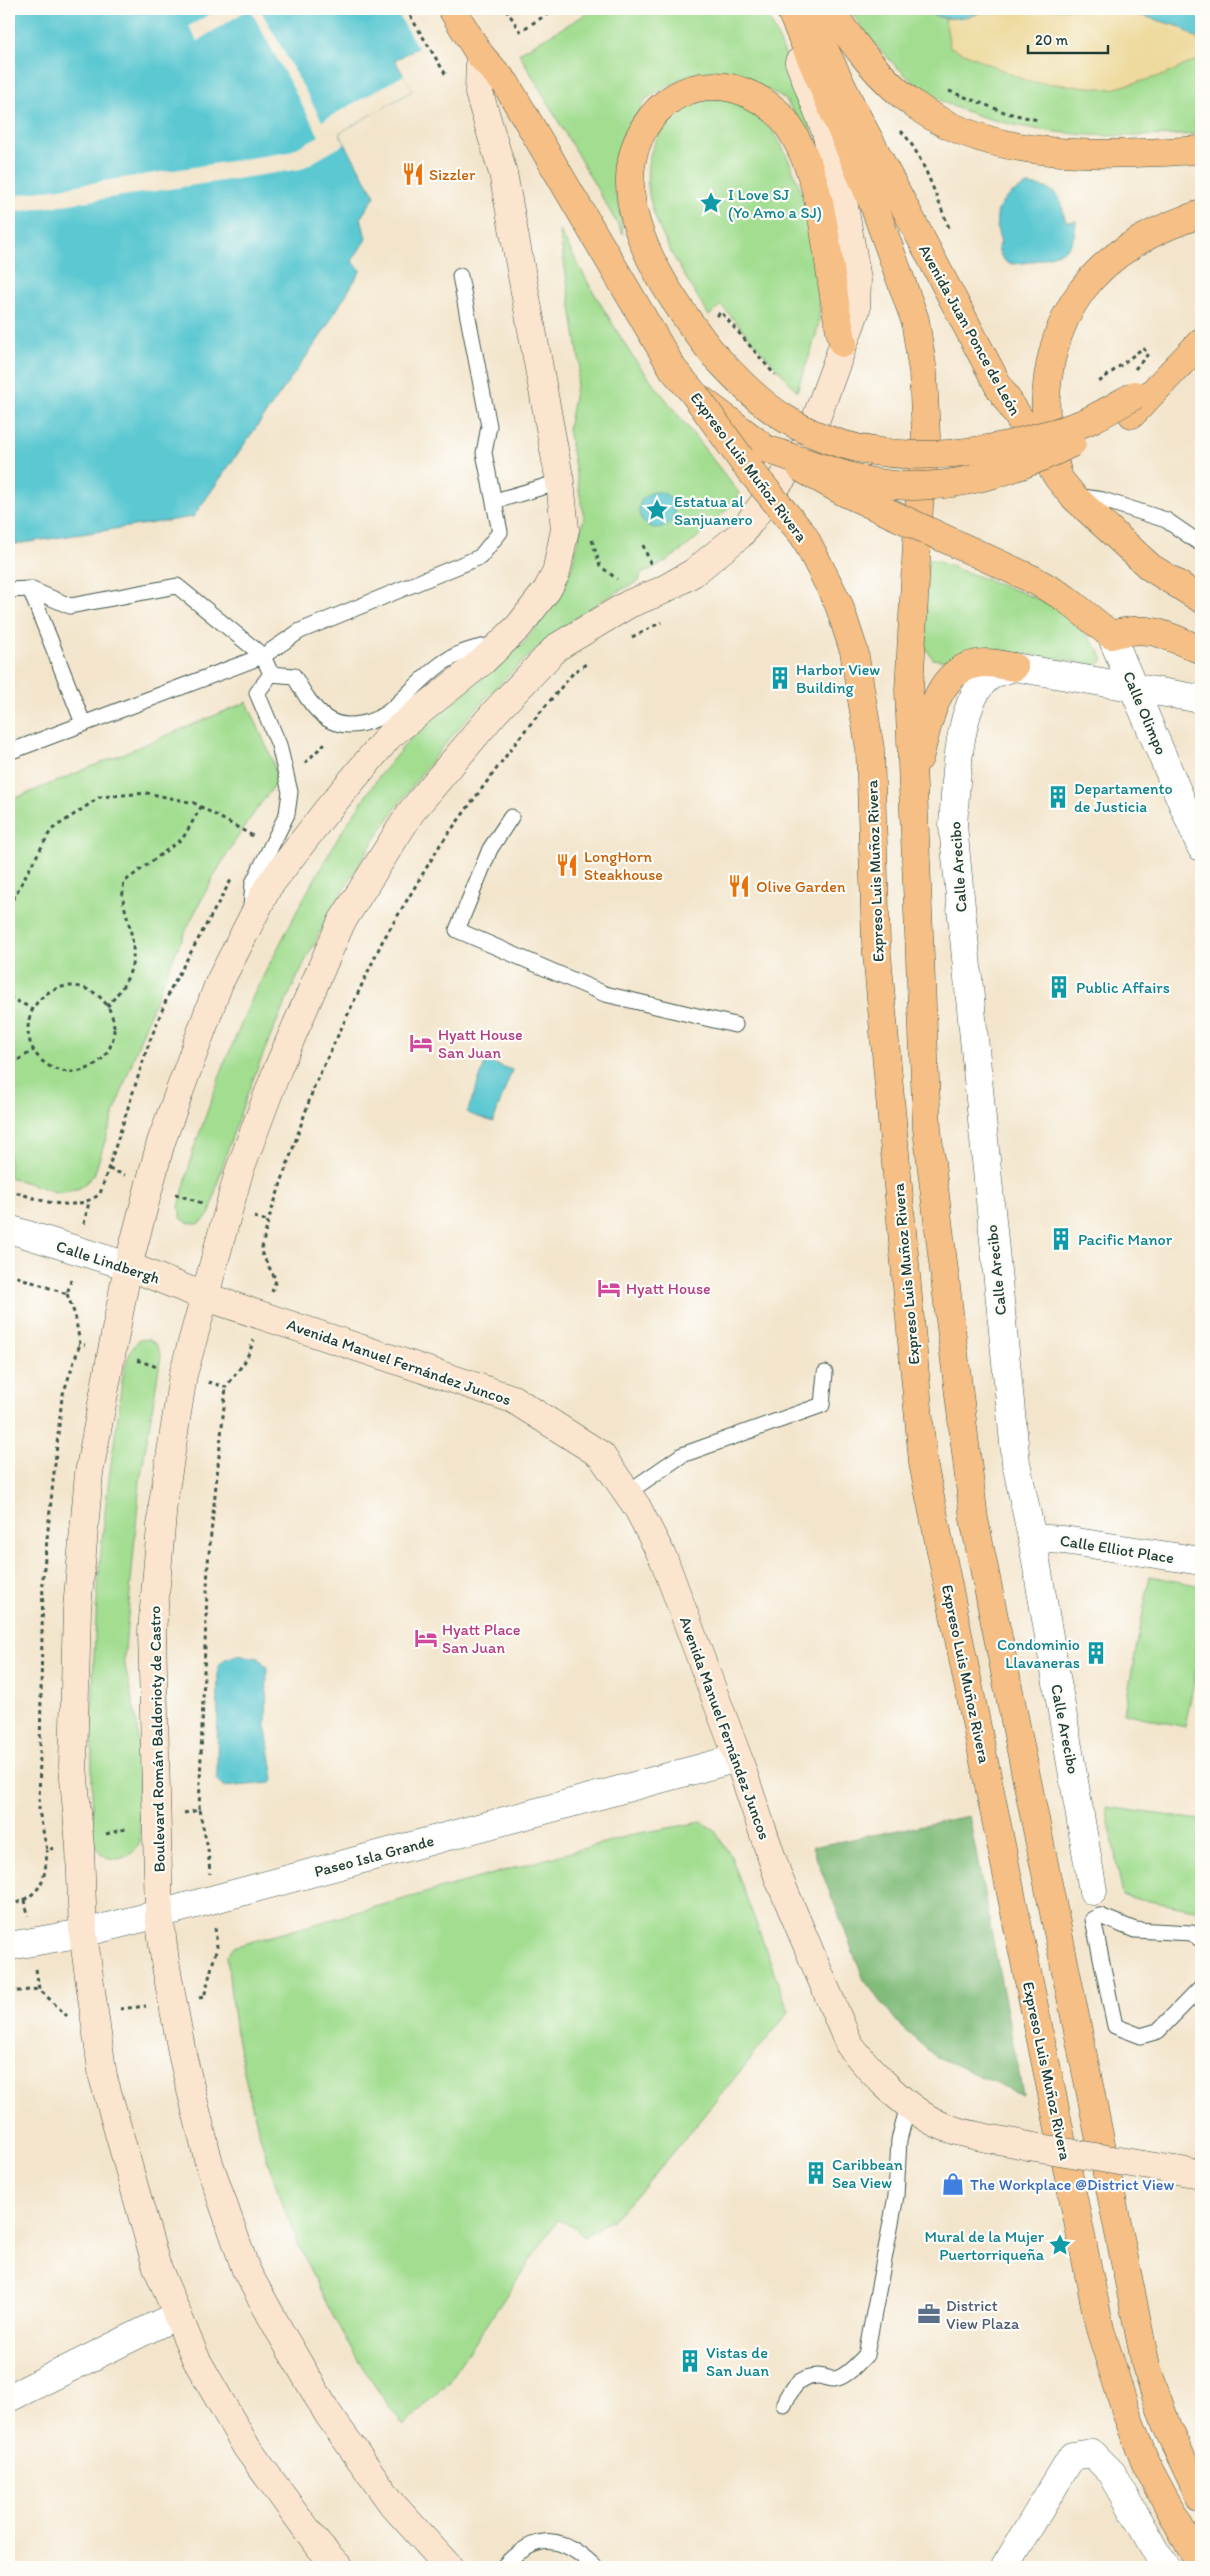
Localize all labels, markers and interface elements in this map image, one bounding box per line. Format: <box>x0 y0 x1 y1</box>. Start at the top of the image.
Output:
scale bar <box>1028 22 1108 54</box>
text: 20 m <box>1035 31 1069 49</box>
restaurant icon: Sizzler <box>400 161 426 187</box>
place label: Sizzler <box>429 165 476 184</box>
place label: I Love SJ (Yo Amo a SJ) <box>728 185 822 222</box>
place icon: I Love SJ (Yo Amo a SJ) <box>698 190 724 216</box>
street label: Avenida Juan Ponce de León <box>915 241 1025 419</box>
street label: Expreso Luis Muñoz Rivera <box>687 389 812 546</box>
place label: Estatua al Sanjuanero <box>674 492 753 529</box>
place icon: Estatua al Sanjuanero <box>644 497 670 523</box>
place label: Harbor View Building <box>796 660 880 697</box>
building icon: Harbor View Building <box>767 665 793 691</box>
street label: Calle Olimpo <box>1119 669 1171 757</box>
street label: Expreso Luis Muñoz Rivera <box>862 779 888 962</box>
place label: Departamento de Justicia <box>1074 779 1173 816</box>
building icon: Departamento de Justicia <box>1045 784 1071 810</box>
street label: Calle Arecibo <box>945 821 971 913</box>
place label: LongHorn Steakhouse <box>584 847 663 884</box>
restaurant icon: LongHorn Steakhouse <box>554 852 580 878</box>
restaurant icon: Olive Garden <box>726 873 752 899</box>
place label: Olive Garden <box>756 877 846 896</box>
building icon: Public Affairs <box>1046 974 1072 1000</box>
place label: Public Affairs <box>1076 978 1170 997</box>
place label: Hyatt House San Juan <box>438 1025 523 1062</box>
hotel icon: Hyatt House San Juan <box>408 1030 434 1056</box>
street label: Expreso Luis Muñoz Rivera <box>889 1182 923 1366</box>
street label: Calle Arecibo <box>982 1224 1010 1316</box>
building icon: Pacific Manor <box>1048 1226 1074 1252</box>
place label: Pacific Manor <box>1078 1230 1173 1249</box>
street label: Calle Lindbergh <box>54 1236 162 1288</box>
hotel icon: Hyatt House <box>596 1275 622 1301</box>
place label: Hyatt House <box>626 1279 711 1298</box>
street label: Avenida Manuel Fernández Juncos <box>284 1315 514 1409</box>
street label: Calle Elliot Place <box>1059 1531 1176 1567</box>
street label: Expreso Luis Muñoz Rivera <box>938 1583 994 1766</box>
street label: Boulevard Román Baldorioty de Castro <box>145 1605 169 1873</box>
street label: Avenida Manuel Fernández Juncos <box>676 1614 774 1842</box>
place label: Hyatt Place San Juan <box>442 1620 521 1657</box>
hotel icon: Hyatt Place San Juan <box>413 1625 439 1651</box>
place label: Condominio Llavaneras <box>997 1635 1080 1672</box>
building icon: Condominio Llavaneras <box>1083 1640 1109 1666</box>
street label: Calle Arecibo <box>1047 1682 1083 1776</box>
street label: Paseo Isla Grande <box>312 1831 436 1881</box>
street label: Expreso Luis Muñoz Rivera <box>1019 1980 1075 2163</box>
place label: Caribbean Sea View <box>832 2155 903 2192</box>
building icon: Caribbean Sea View <box>803 2160 829 2186</box>
shop icon: The Workplace @District View <box>940 2171 966 2197</box>
place label: The Workplace @District View <box>970 2175 1174 2194</box>
place label: Mural de la Mujer Puertorriqueña <box>924 2227 1045 2264</box>
place icon: Mural de la Mujer Puertorriqueña <box>1047 2232 1073 2258</box>
place label: District View Plaza <box>946 2296 1020 2333</box>
office icon: District View Plaza <box>916 2301 942 2327</box>
place label: Vistas de San Juan <box>706 2343 769 2380</box>
building icon: Vistas de San Juan <box>677 2348 703 2374</box>

